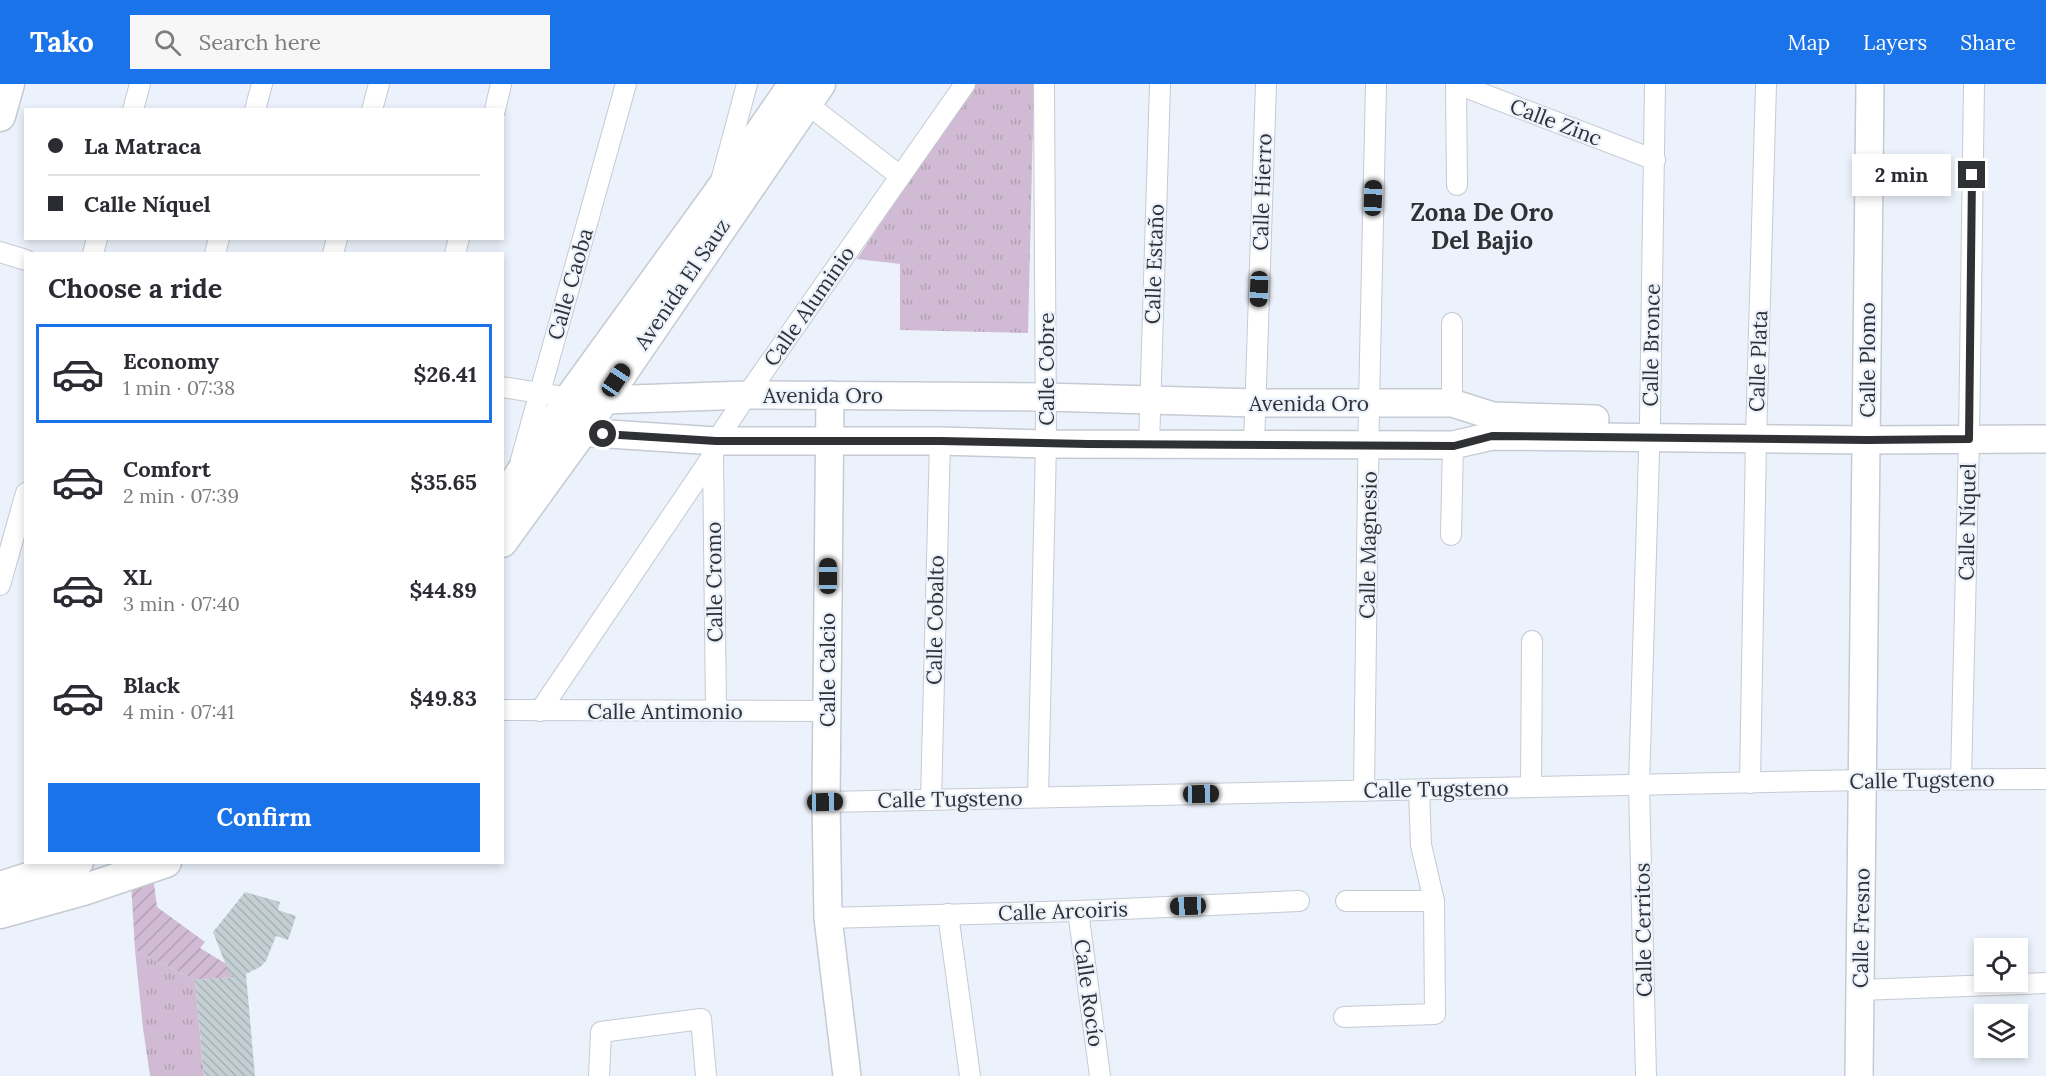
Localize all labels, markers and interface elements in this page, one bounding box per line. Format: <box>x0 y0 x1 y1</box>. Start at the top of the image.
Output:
search box <box>130 15 550 69</box>
text: Tako <box>30 24 94 60</box>
icon: search <box>151 26 184 59</box>
text: Search here <box>199 28 321 56</box>
text: Map <box>1787 29 1830 56</box>
text: Layers <box>1863 29 1927 56</box>
text: Share <box>1960 29 2016 56</box>
street label: Calle Zinc <box>1506 92 1606 152</box>
text: La Matraca <box>84 132 201 160</box>
street label: Calle Hierro <box>1246 133 1278 251</box>
callout: 2 min <box>1852 154 1951 196</box>
route end <box>1958 161 1985 188</box>
text: 2 min <box>1875 162 1928 187</box>
car <box>1363 180 1383 216</box>
text: Calle Níquel <box>84 190 211 218</box>
district label: Zona De Oro Del Bajio <box>1411 197 1553 256</box>
street label: Calle Estaño <box>1138 203 1170 325</box>
street label: Avenida El Sauz <box>628 213 736 356</box>
street label: Calle Caoba <box>541 225 599 343</box>
street label: Calle Aluminio <box>758 241 860 371</box>
text: Choose a ride <box>48 271 222 305</box>
car <box>1249 271 1269 307</box>
street label: Calle Bronce <box>1636 283 1666 407</box>
street label: Calle Plomo <box>1854 302 1881 418</box>
street label: Calle Plata <box>1743 309 1773 412</box>
street label: Calle Cobre <box>1033 312 1060 426</box>
icon: car <box>51 347 105 401</box>
text: Economy <box>123 347 219 375</box>
text: $26.41 <box>414 360 477 388</box>
car <box>598 360 634 400</box>
text: 1 min · 07:38 <box>123 375 235 400</box>
street label: Avenida Oro <box>762 382 883 409</box>
street label: Avenida Oro <box>1248 390 1369 417</box>
route start <box>589 420 616 447</box>
icon: car <box>51 455 105 509</box>
text: Comfort <box>123 455 211 483</box>
street label: Calle Níquel <box>1952 463 1982 581</box>
text: $35.65 <box>410 468 477 496</box>
street label: Calle Magnesio <box>1353 471 1383 619</box>
text: 2 min · 07:39 <box>123 483 239 508</box>
street label: Calle Cromo <box>699 521 729 643</box>
street label: Calle Cobalto <box>920 555 950 685</box>
car <box>819 558 837 594</box>
icon: car <box>51 563 105 617</box>
text: XL <box>123 563 152 591</box>
text: $44.89 <box>409 576 477 604</box>
text: 3 min · 07:40 <box>123 591 240 616</box>
street label: Calle Calcio <box>814 613 841 727</box>
icon: car <box>51 671 105 725</box>
text: Black <box>123 671 180 699</box>
text: $49.83 <box>410 684 477 712</box>
street label: Calle Antimonio <box>587 698 743 725</box>
text: 4 min · 07:41 <box>123 699 235 724</box>
street label: Calle Tugsteno <box>1849 765 1995 795</box>
street label: Calle Tugsteno <box>1363 774 1509 804</box>
button: Confirm <box>48 783 480 852</box>
street label: Calle Tugsteno <box>877 784 1023 814</box>
car <box>1183 785 1219 803</box>
car <box>807 793 843 811</box>
street label: Calle Cerritos <box>1628 863 1658 997</box>
street label: Calle Fresno <box>1846 868 1876 988</box>
street label: Calle Arcoiris <box>998 895 1128 927</box>
car <box>1170 896 1206 916</box>
street label: Calle Rocío <box>1068 937 1110 1049</box>
map controls <box>1974 938 2028 1058</box>
button: locate <box>1974 938 2028 992</box>
button: layers <box>1974 1004 2028 1058</box>

